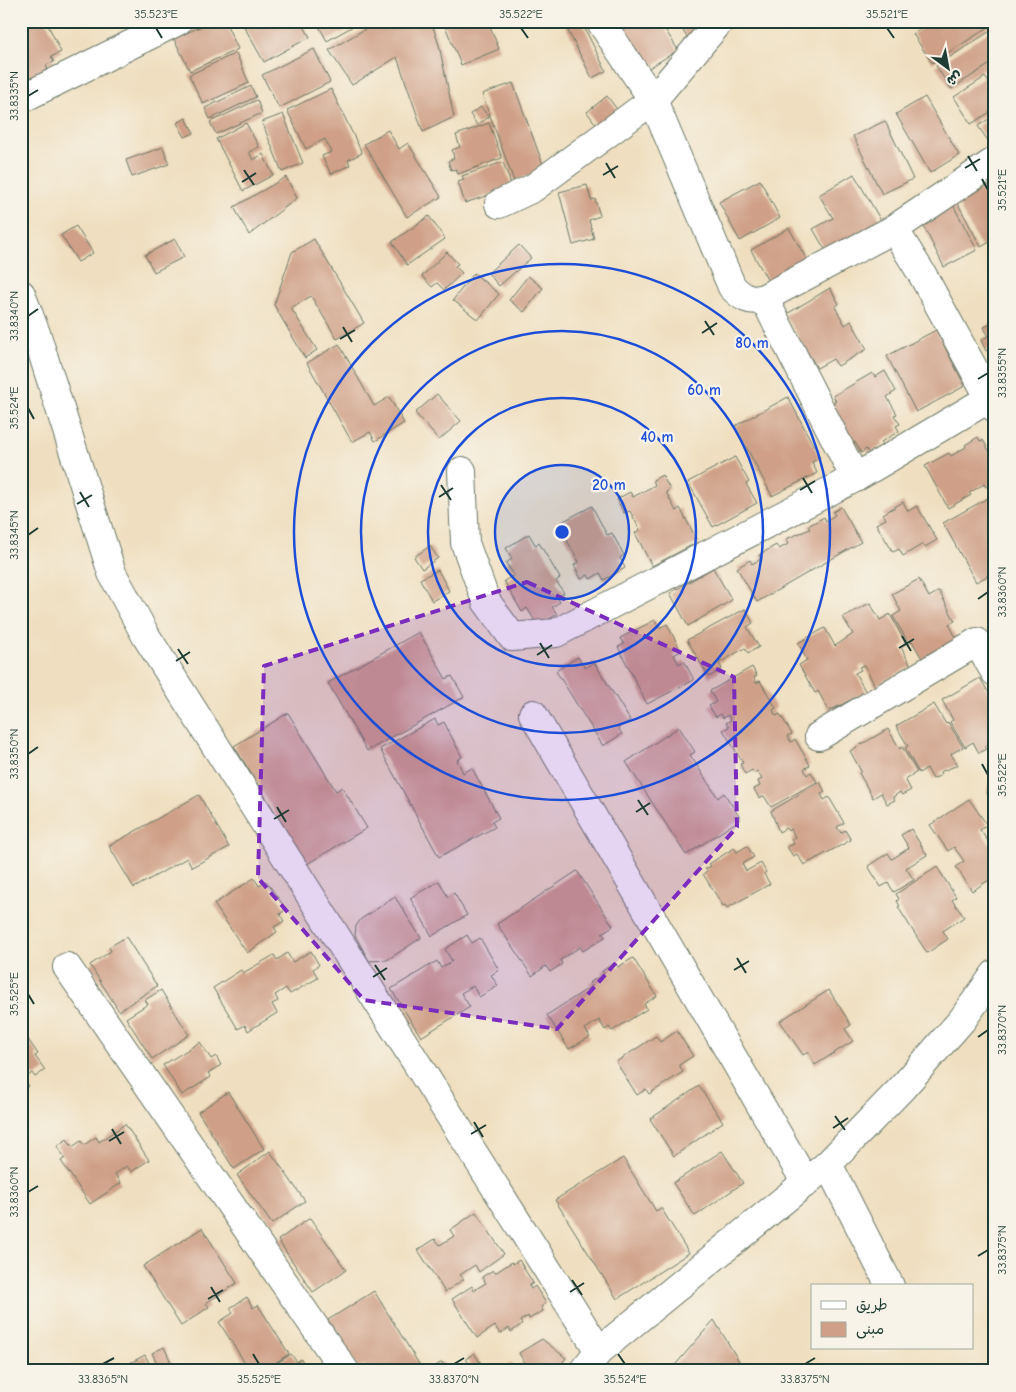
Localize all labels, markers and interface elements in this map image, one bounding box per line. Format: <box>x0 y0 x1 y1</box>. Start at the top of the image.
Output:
text: 35.523°E <box>134 7 178 21</box>
text: 35.522°E <box>499 7 543 21</box>
text: 35.521°E <box>866 7 908 21</box>
north arrow <box>924 42 974 92</box>
text: ش <box>944 67 966 90</box>
text: 33.8335°N <box>7 71 21 121</box>
text: 35.521°E <box>995 169 1009 211</box>
text: 33.8340°N <box>7 291 21 341</box>
text: 80 m <box>735 334 769 352</box>
text: 33.8355°N <box>995 348 1009 398</box>
text: 60 m <box>687 381 721 399</box>
text: 35.524°E <box>7 386 21 430</box>
text: 40 m <box>641 428 674 446</box>
text: 20 m <box>592 476 626 494</box>
text: 33.8345°N <box>7 510 21 560</box>
centre of rings <box>553 523 571 541</box>
text: 33.8360°N <box>995 567 1009 617</box>
text: 33.8350°N <box>7 729 21 779</box>
text: 35.522°E <box>995 753 1009 797</box>
text: 35.525°E <box>7 972 21 1016</box>
text: 33.8370°N <box>995 1005 1009 1055</box>
text: 33.8360°N <box>7 1167 21 1217</box>
text: 33.8375°N <box>995 1225 1009 1275</box>
legend <box>811 1284 974 1350</box>
text: طريق <box>856 1296 888 1314</box>
text: مبنى <box>856 1320 884 1339</box>
text: 33.8365°N <box>78 1372 128 1386</box>
text: 35.525°E <box>237 1372 281 1386</box>
text: 33.8370°N <box>429 1372 479 1386</box>
text: 35.524°E <box>603 1372 647 1386</box>
text: 33.8375°N <box>780 1372 830 1386</box>

